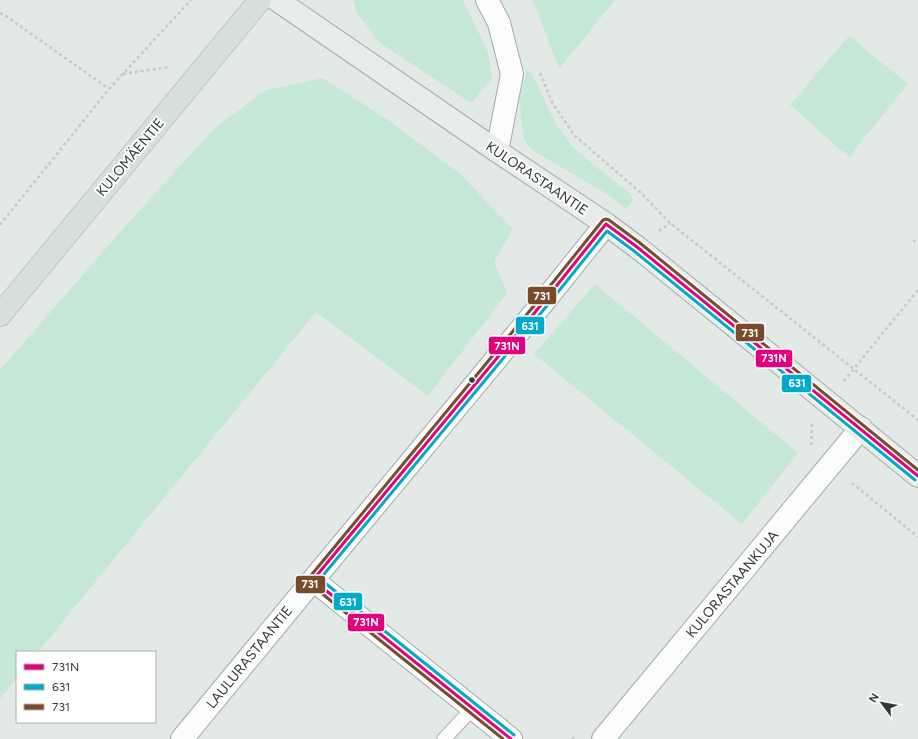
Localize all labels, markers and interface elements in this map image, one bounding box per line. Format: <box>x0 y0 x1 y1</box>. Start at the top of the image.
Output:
street label: KULOMÄENTIE <box>93 115 168 200</box>
street label: KULORASTAANTIE <box>482 138 591 219</box>
line badge: 731 <box>527 286 557 305</box>
text: 731 <box>534 290 550 303</box>
line badge: 631 <box>515 316 545 335</box>
text: 631 <box>521 320 539 333</box>
line badge: 731 <box>735 323 765 342</box>
text: 731 <box>742 327 758 340</box>
line badge: 731N <box>488 336 526 355</box>
text: 731N <box>494 340 520 353</box>
line badge: 731N <box>755 349 793 368</box>
text: 731N <box>761 352 787 365</box>
line badge: 631 <box>781 374 812 393</box>
unlabelled marker <box>467 375 477 385</box>
text: 631 <box>788 377 806 390</box>
street label: KULORASTAANKUJA <box>683 527 783 641</box>
line badge: 731 <box>295 575 326 594</box>
text: 731 <box>302 578 318 591</box>
line badge: 631 <box>333 592 363 611</box>
text: 631 <box>339 596 357 609</box>
street label: LAULURASTAANTIE <box>203 603 296 712</box>
line badge: 731N <box>347 613 385 632</box>
text: 731N <box>353 616 379 629</box>
legend <box>16 651 156 723</box>
text: 731N <box>52 660 79 674</box>
text: 631 <box>52 680 70 694</box>
north arrow <box>862 683 902 723</box>
text: N <box>866 691 882 705</box>
text: 731 <box>52 700 70 714</box>

